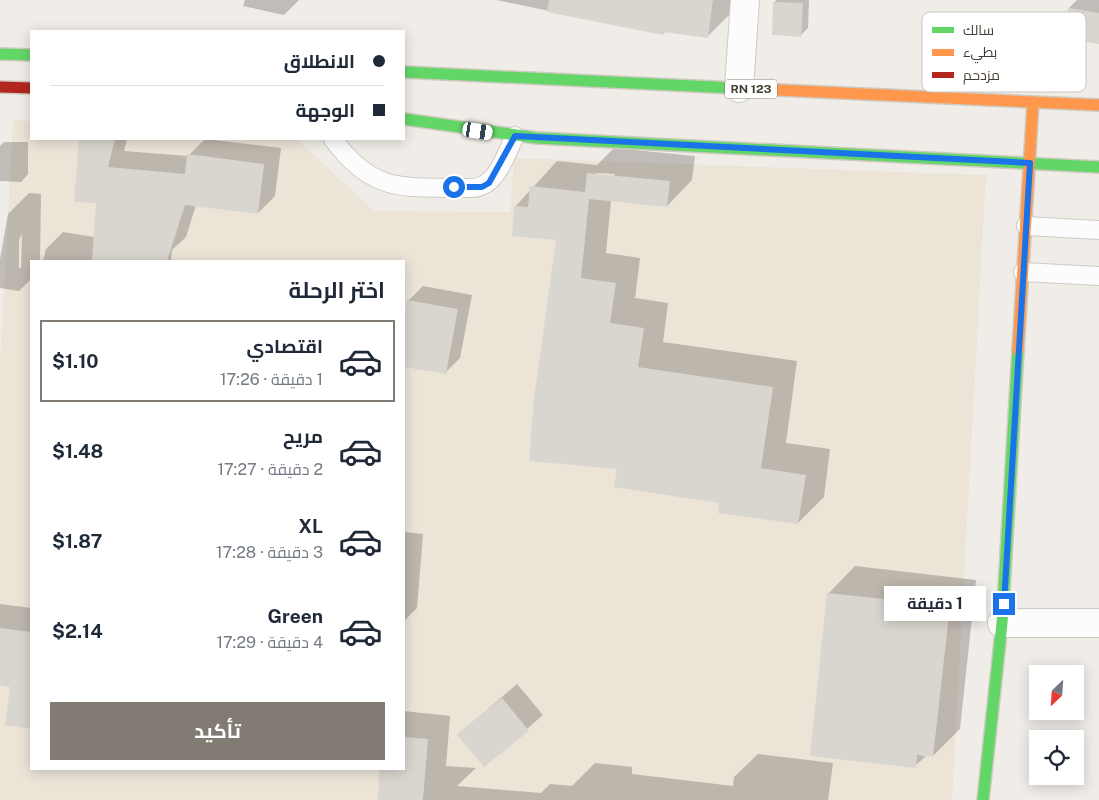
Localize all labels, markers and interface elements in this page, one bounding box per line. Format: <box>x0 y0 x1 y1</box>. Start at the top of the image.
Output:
legend <box>922 12 1086 92</box>
text: سالك <box>963 22 994 38</box>
text: بطيء <box>963 44 997 64</box>
text: الانطلاق <box>284 50 355 72</box>
text: مزدحم <box>963 67 1000 85</box>
road number: RN 123 <box>725 80 777 98</box>
text: الوجهة <box>295 99 355 121</box>
car <box>462 121 493 141</box>
route start <box>443 176 465 198</box>
text: اختر الرحلة <box>289 277 385 303</box>
text: اقتصادي <box>247 335 323 357</box>
icon: car <box>338 339 383 384</box>
text: $1.10 <box>52 350 99 372</box>
text: 1 دقيقة · 17:26 <box>220 370 323 389</box>
text: مريح <box>283 425 323 447</box>
icon: car <box>338 429 383 474</box>
text: $1.48 <box>52 440 103 462</box>
text: 2 دقيقة · 17:27 <box>217 460 323 479</box>
text: XL <box>298 515 323 537</box>
icon: car <box>338 519 383 564</box>
text: $1.87 <box>52 530 103 552</box>
text: 3 دقيقة · 17:28 <box>216 543 323 562</box>
callout: 1 دقيقة <box>884 586 986 622</box>
route end <box>993 593 1015 615</box>
text: 1 دقيقة <box>907 594 963 613</box>
text: Green <box>268 605 323 627</box>
icon: car <box>338 609 383 654</box>
text: $2.14 <box>52 620 103 642</box>
text: 4 دقيقة · 17:29 <box>217 633 323 652</box>
north arrow <box>1029 665 1084 720</box>
map controls <box>1029 665 1084 785</box>
button: تأكيد <box>50 702 385 760</box>
button: locate <box>1029 730 1084 785</box>

